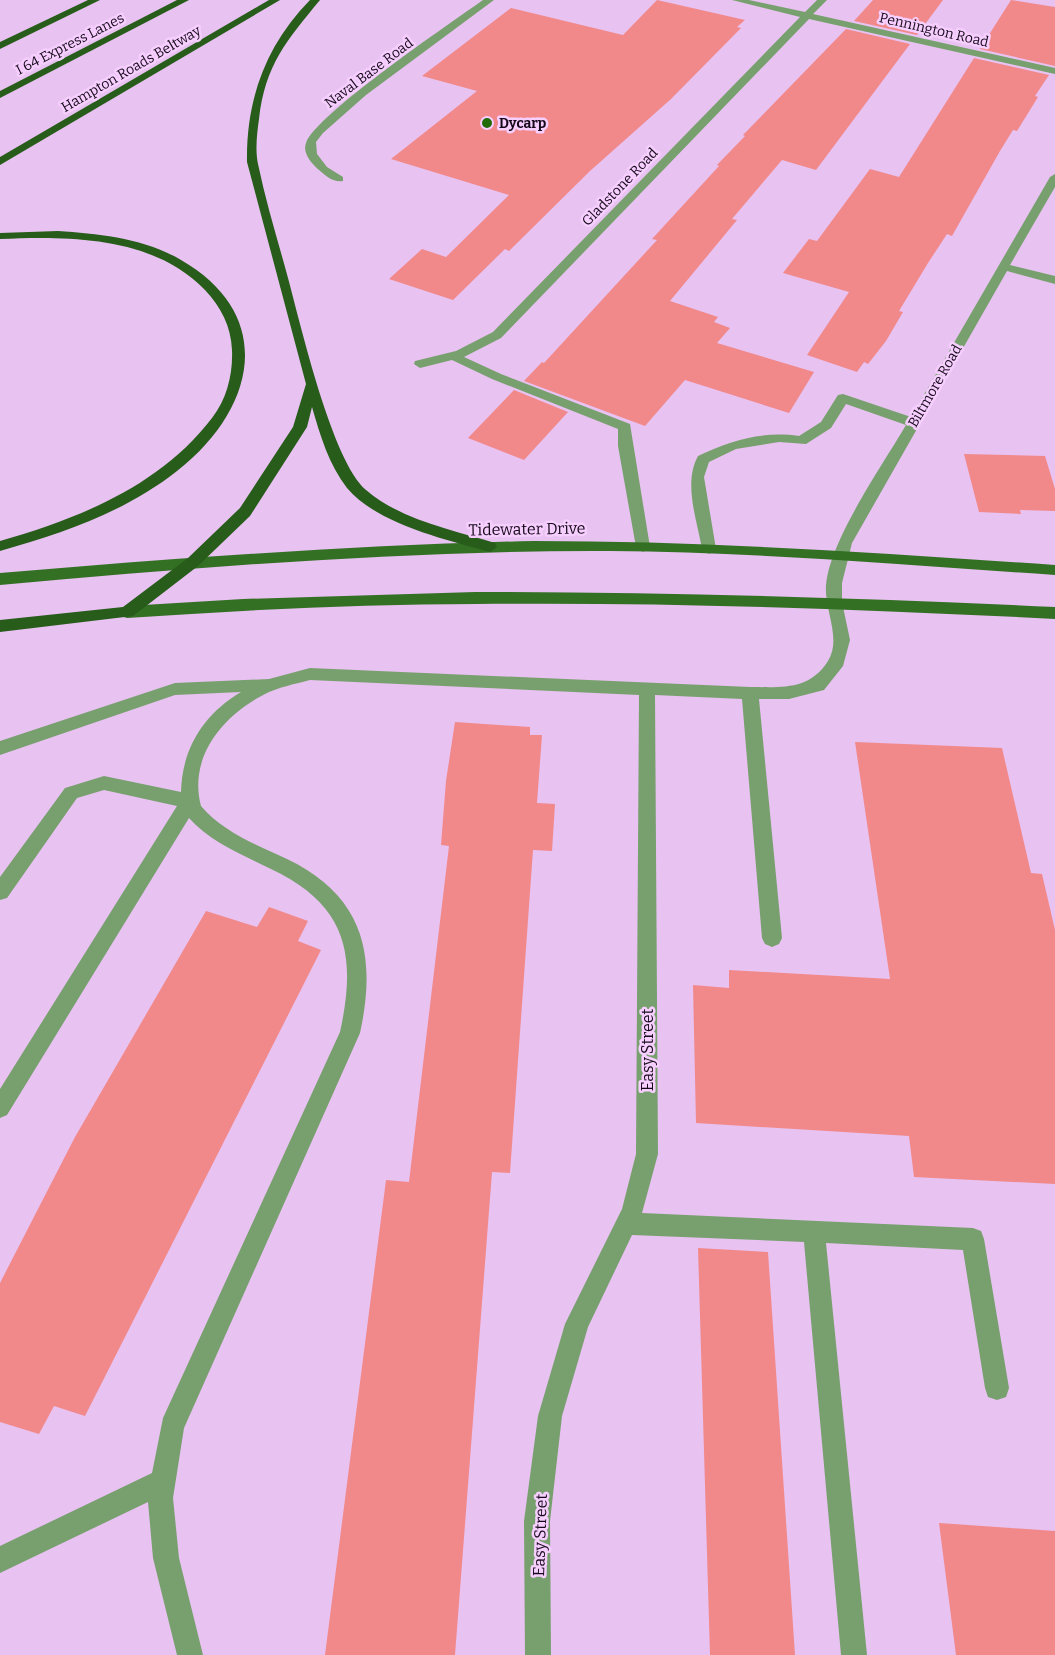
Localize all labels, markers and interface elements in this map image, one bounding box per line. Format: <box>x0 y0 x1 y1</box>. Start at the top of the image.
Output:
street label: I 64 Express Lanes <box>13 9 127 79</box>
street label: Pennington Road <box>878 9 990 51</box>
street label: Hampton Roads Beltway <box>58 22 204 116</box>
street label: Naval Base Road <box>321 34 417 112</box>
place label: Dycarp <box>499 115 547 132</box>
marker: Dycarp <box>480 116 494 130</box>
street label: Gladstone Road <box>579 144 661 230</box>
street label: Biltmore Road <box>904 342 966 430</box>
street label: Tidewater Drive <box>468 518 586 540</box>
street label: Easy Street <box>638 1009 657 1091</box>
street label: Easy Street <box>529 1493 551 1577</box>

